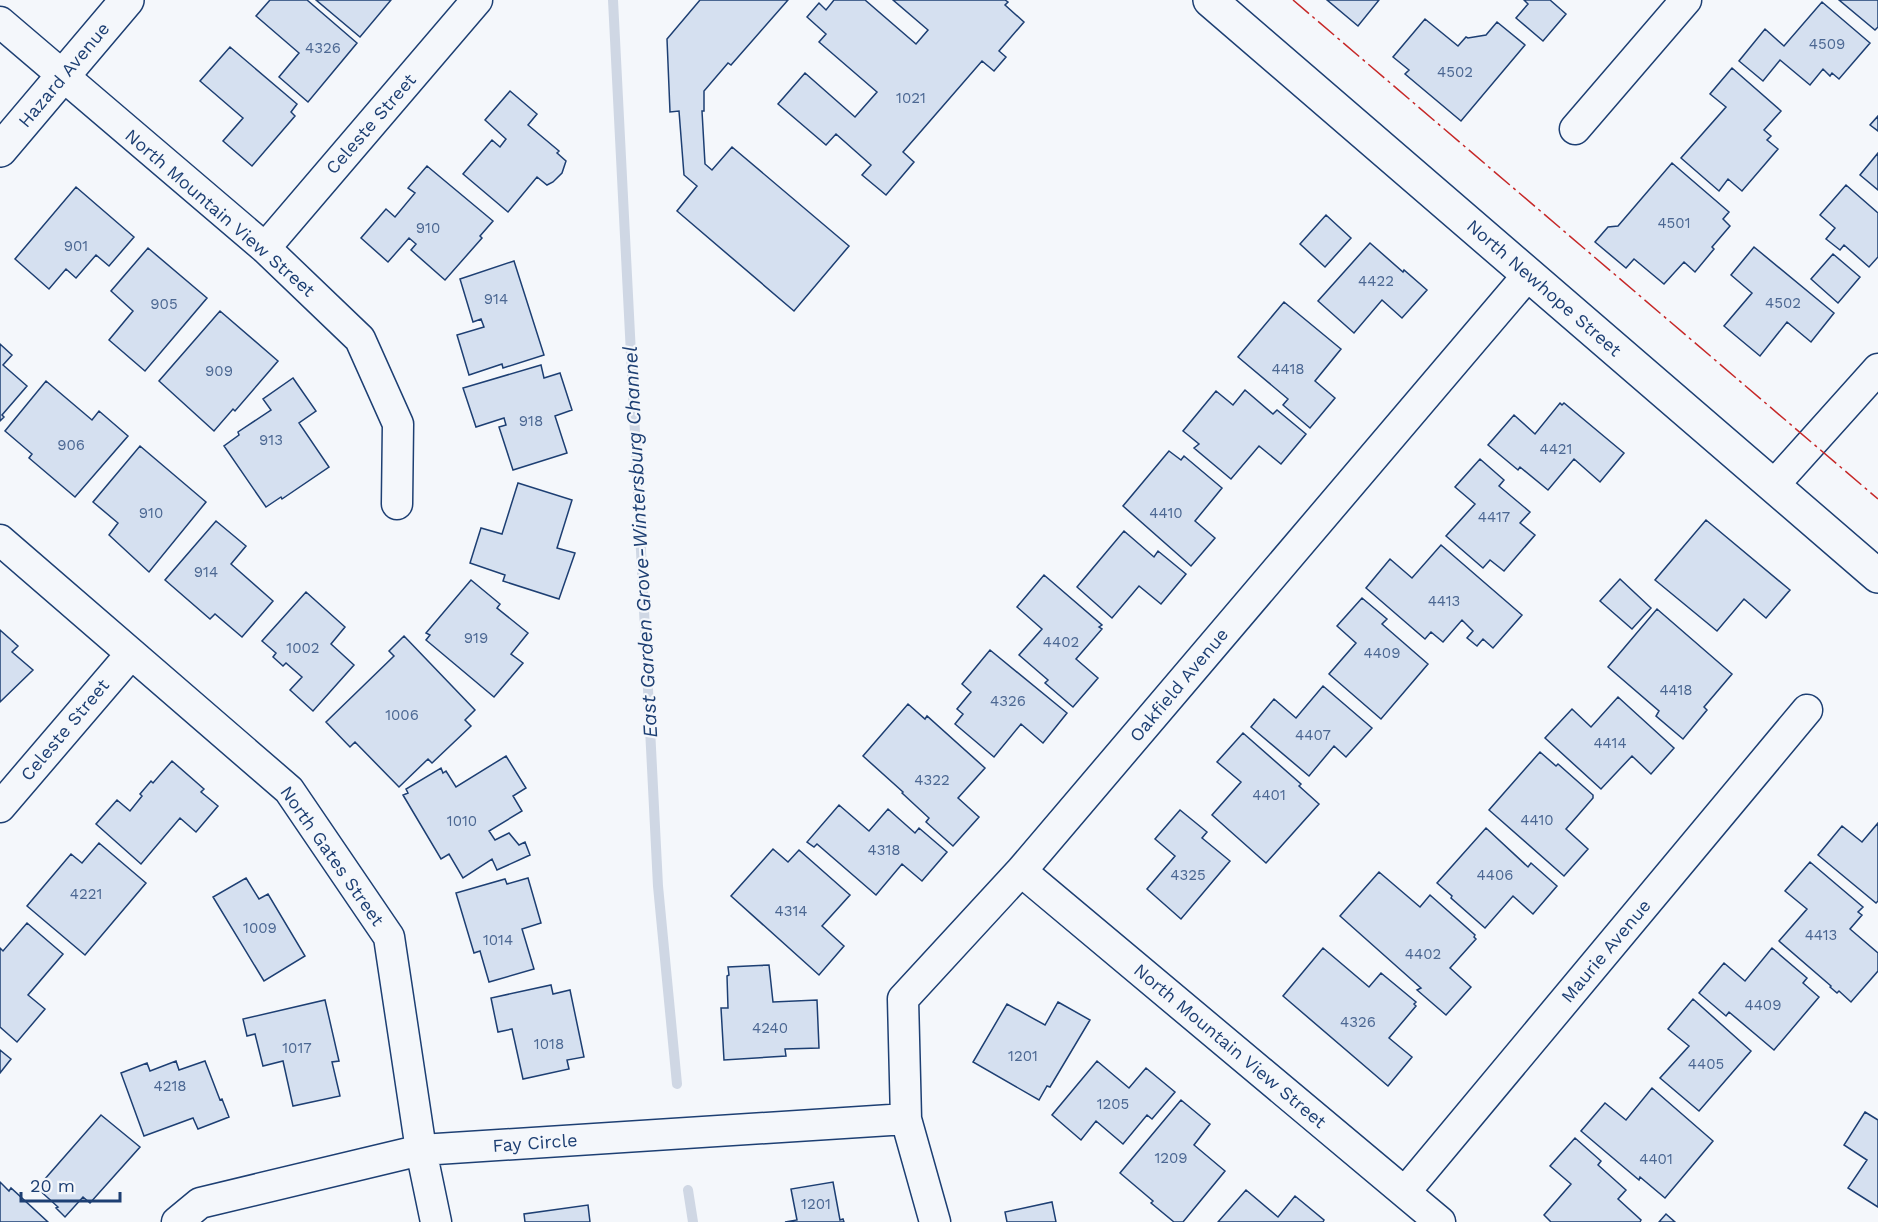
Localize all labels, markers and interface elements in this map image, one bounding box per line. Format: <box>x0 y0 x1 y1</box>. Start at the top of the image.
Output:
street label: Hazard Avenue <box>14 18 114 131</box>
house number: 4509 <box>1809 35 1845 53</box>
house number: 4326 <box>305 39 341 57</box>
house number: 4502 <box>1437 63 1473 81</box>
street label: Celeste Street <box>321 69 420 178</box>
house number: 1021 <box>896 89 926 107</box>
street label: North Mountain View Street <box>121 125 320 301</box>
house number: 4501 <box>1657 214 1691 232</box>
street label: North Newhope Street <box>1463 215 1626 361</box>
house number: 910 <box>416 219 440 237</box>
house number: 901 <box>64 237 88 255</box>
house number: 4422 <box>1358 272 1394 290</box>
house number: 914 <box>484 290 508 308</box>
house number: 4502 <box>1765 294 1801 312</box>
house number: 905 <box>150 295 178 313</box>
water label: East Garden Grove-Wintersburg Channel <box>618 345 662 739</box>
house number: 4418 <box>1271 360 1305 378</box>
house number: 909 <box>205 362 233 380</box>
house number: 918 <box>519 412 543 430</box>
house number: 913 <box>259 431 283 449</box>
house number: 906 <box>57 436 85 454</box>
house number: 4421 <box>1540 440 1572 458</box>
house number: 910 <box>139 504 163 522</box>
house number: 4410 <box>1149 504 1183 522</box>
house number: 4417 <box>1478 508 1510 526</box>
house number: 914 <box>194 563 218 581</box>
house number: 4413 <box>1428 592 1460 610</box>
street label: Oakfield Avenue <box>1125 624 1232 746</box>
house number: 919 <box>464 629 488 647</box>
house number: 4402 <box>1043 633 1079 651</box>
house number: 1002 <box>286 639 320 657</box>
house number: 4409 <box>1364 644 1400 662</box>
street label: Celeste Street <box>16 674 114 785</box>
house number: 4418 <box>1659 681 1693 699</box>
house number: 4326 <box>990 692 1026 710</box>
house number: 1006 <box>385 706 419 724</box>
house number: 4407 <box>1295 726 1331 744</box>
house number: 4414 <box>1593 734 1627 752</box>
house number: 4322 <box>914 771 950 789</box>
street label: North Gates Street <box>276 782 389 930</box>
house number: 4401 <box>1252 786 1286 804</box>
house number: 4410 <box>1520 811 1554 829</box>
house number: 1010 <box>447 812 477 830</box>
house number: 4318 <box>867 841 901 859</box>
house number: 4325 <box>1170 866 1206 884</box>
house number: 4406 <box>1477 866 1513 884</box>
house number: 4221 <box>70 885 102 903</box>
street label: Maurie Avenue <box>1556 895 1655 1007</box>
house number: 4314 <box>775 902 807 920</box>
house number: 1009 <box>243 919 277 937</box>
house number: 4413 <box>1805 926 1837 944</box>
house number: 1014 <box>483 931 513 949</box>
house number: 4402 <box>1405 945 1441 963</box>
street label: North Mountain View Street <box>1130 959 1331 1133</box>
house number: 4409 <box>1745 996 1781 1014</box>
house number: 4326 <box>1340 1013 1376 1031</box>
house number: 4240 <box>752 1019 788 1037</box>
house number: 1018 <box>534 1035 564 1053</box>
house number: 1017 <box>282 1039 312 1057</box>
house number: 1201 <box>1008 1047 1038 1065</box>
house number: 4405 <box>1688 1055 1724 1073</box>
house number: 4218 <box>153 1077 187 1095</box>
house number: 1205 <box>1097 1095 1129 1113</box>
street label: Fay Circle <box>492 1129 578 1156</box>
house number: 1209 <box>1154 1149 1188 1167</box>
house number: 4401 <box>1639 1150 1673 1168</box>
scale bar <box>21 1165 120 1203</box>
text: 20 m <box>30 1175 75 1196</box>
house number: 1201 <box>801 1195 831 1213</box>

